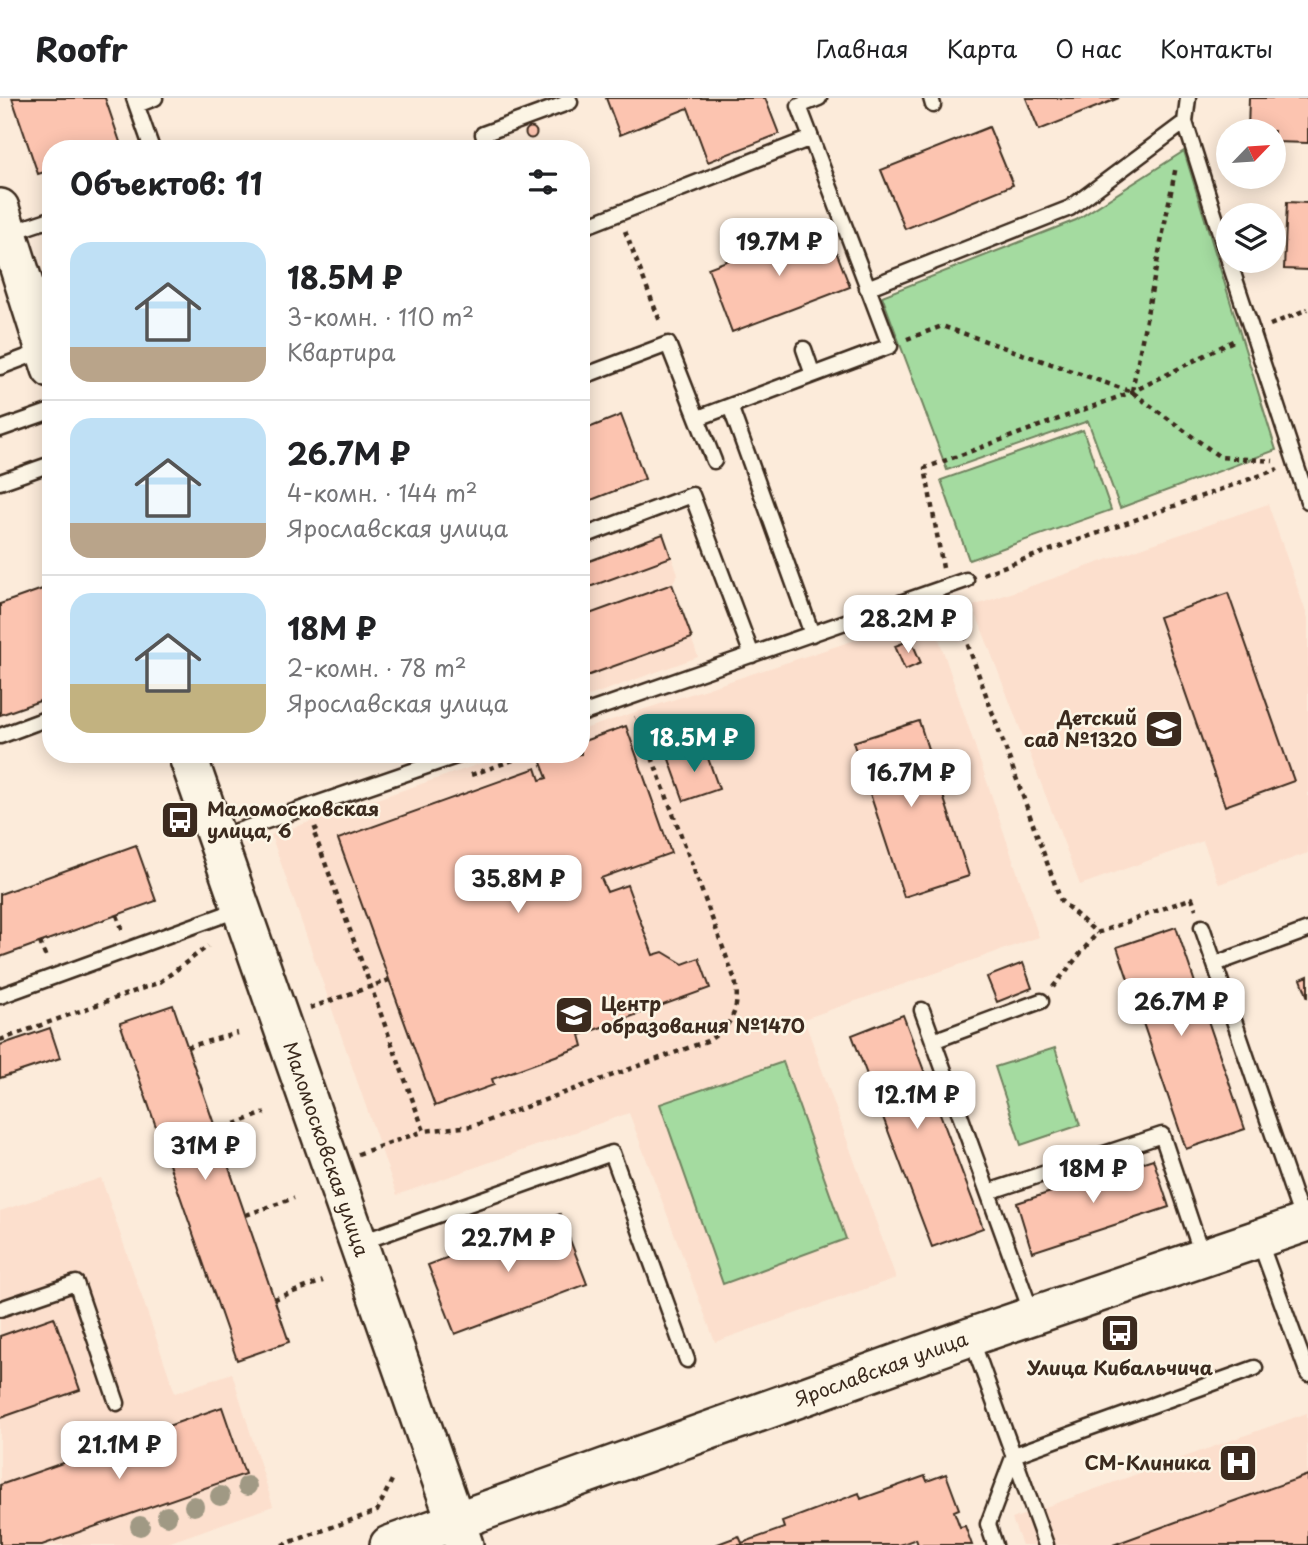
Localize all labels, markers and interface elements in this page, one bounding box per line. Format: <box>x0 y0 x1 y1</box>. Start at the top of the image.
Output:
text: Roofr <box>35 23 128 73</box>
text: Главная <box>816 30 909 66</box>
text: Карта <box>947 30 1017 66</box>
text: О нас <box>1055 30 1122 66</box>
text: Контакты <box>1160 30 1273 66</box>
north arrow <box>1216 119 1286 189</box>
map controls <box>1216 119 1286 273</box>
text: Объектов: 11 <box>70 160 263 205</box>
icon: filters <box>524 163 562 201</box>
button: layers <box>1216 203 1286 273</box>
pin: 19.7M ₽ <box>714 218 844 278</box>
text: 19.7M ₽ <box>736 223 822 258</box>
text: 18.5M ₽ <box>287 254 403 299</box>
icon: home <box>126 270 210 354</box>
text: 3-комн. · 110 m² <box>287 299 474 334</box>
text: Квартира <box>287 334 395 369</box>
text: 26.7M ₽ <box>287 430 410 475</box>
icon: home <box>126 446 210 530</box>
text: 4-комн. · 144 m² <box>287 475 478 510</box>
text: Ярославская улица <box>287 510 508 545</box>
pin: 28.2M ₽ <box>843 596 973 655</box>
text: 28.2M ₽ <box>860 600 956 635</box>
text: 18M ₽ <box>287 605 376 650</box>
icon: home <box>126 621 210 705</box>
text: 2-комн. · 78 m² <box>287 650 467 685</box>
text: Ярославская улица <box>287 685 508 720</box>
place label: Детский сад №1320 <box>1024 703 1137 753</box>
school or university icon: Детский сад №1320 <box>1143 708 1185 750</box>
pin: 18.5M ₽ <box>629 714 759 774</box>
text: 18.5M ₽ <box>650 719 738 754</box>
pin: 16.7M ₽ <box>846 750 976 809</box>
text: 16.7M ₽ <box>867 754 955 789</box>
place label: Маломосковская улица, 6 <box>207 794 379 844</box>
bus stop icon: Маломосковская улица, 6 <box>159 799 201 841</box>
pin: 35.8M ₽ <box>453 856 583 915</box>
text: 35.8M ₽ <box>471 860 565 895</box>
pin: 26.7M ₽ <box>1116 978 1246 1038</box>
text: 26.7M ₽ <box>1134 983 1228 1018</box>
place label: Центр образования №1470 <box>601 989 805 1039</box>
school or university icon: Центр образования №1470 <box>553 994 595 1036</box>
street label: Маломосковская улица <box>277 1037 377 1260</box>
pin: 12.1M ₽ <box>852 1072 982 1131</box>
text: 12.1M ₽ <box>874 1076 960 1111</box>
pin: 31M ₽ <box>156 1122 254 1182</box>
text: 31M ₽ <box>170 1127 240 1162</box>
pin: 18M ₽ <box>1044 1146 1142 1205</box>
text: 18M ₽ <box>1059 1150 1127 1185</box>
pin: 22.7M ₽ <box>443 1214 573 1274</box>
text: 22.7M ₽ <box>461 1219 555 1254</box>
bus stop icon: Улица Кибальчича <box>1099 1312 1141 1354</box>
street label: Ярославская улица <box>789 1324 971 1413</box>
place label: Улица Кибальчича <box>1026 1353 1213 1381</box>
pin: 21.1M ₽ <box>54 1422 184 1481</box>
text: 21.1M ₽ <box>77 1426 161 1461</box>
hospital icon: СМ-Клиника <box>1217 1442 1259 1484</box>
place label: СМ-Клиника <box>1085 1448 1211 1476</box>

